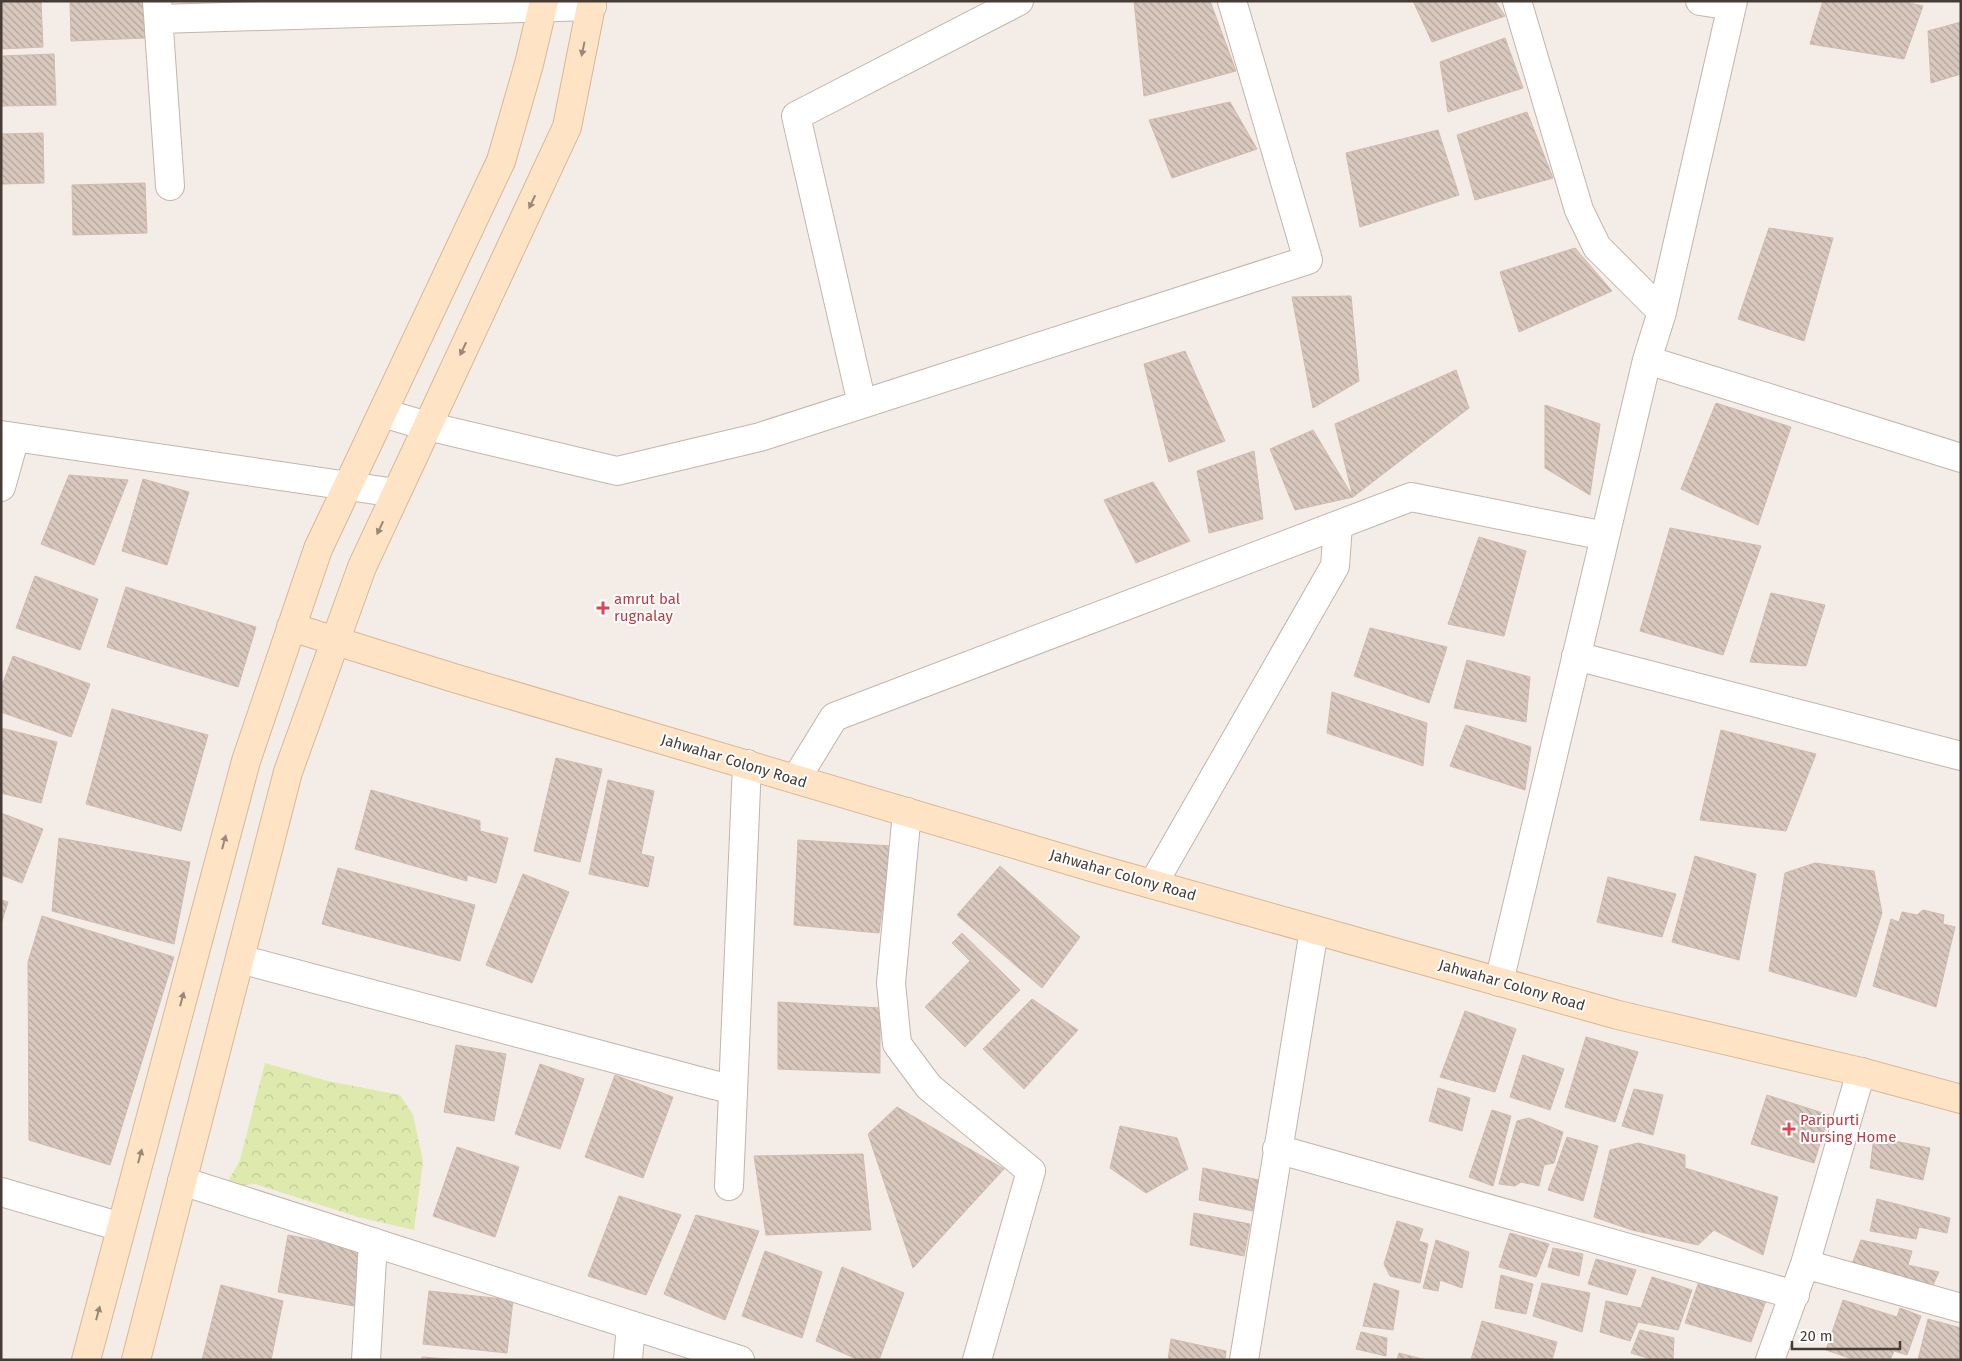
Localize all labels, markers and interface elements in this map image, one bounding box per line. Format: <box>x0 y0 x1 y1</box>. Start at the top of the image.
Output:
one-way arrow <box>579 41 587 57</box>
one-way arrow <box>527 195 535 209</box>
one-way arrow <box>459 342 467 356</box>
one-way arrow <box>375 521 384 536</box>
place label: amrut bal rugnalay <box>614 590 681 625</box>
marker: amrut bal rugnalay <box>596 601 610 615</box>
street label: Jahwahar Colony Road <box>659 730 809 792</box>
one-way arrow <box>220 834 228 849</box>
street label: Jahwahar Colony Road <box>1048 845 1198 905</box>
street label: Jahwahar Colony Road <box>1437 955 1587 1015</box>
one-way arrow <box>178 991 186 1006</box>
place label: Paripurti Nursing Home <box>1800 1111 1896 1146</box>
marker: Paripurti Nursing Home <box>1782 1122 1796 1136</box>
one-way arrow <box>136 1148 144 1163</box>
one-way arrow <box>94 1305 102 1320</box>
scale bar <box>1792 1318 1900 1350</box>
text: 20 m <box>1800 1327 1833 1345</box>

